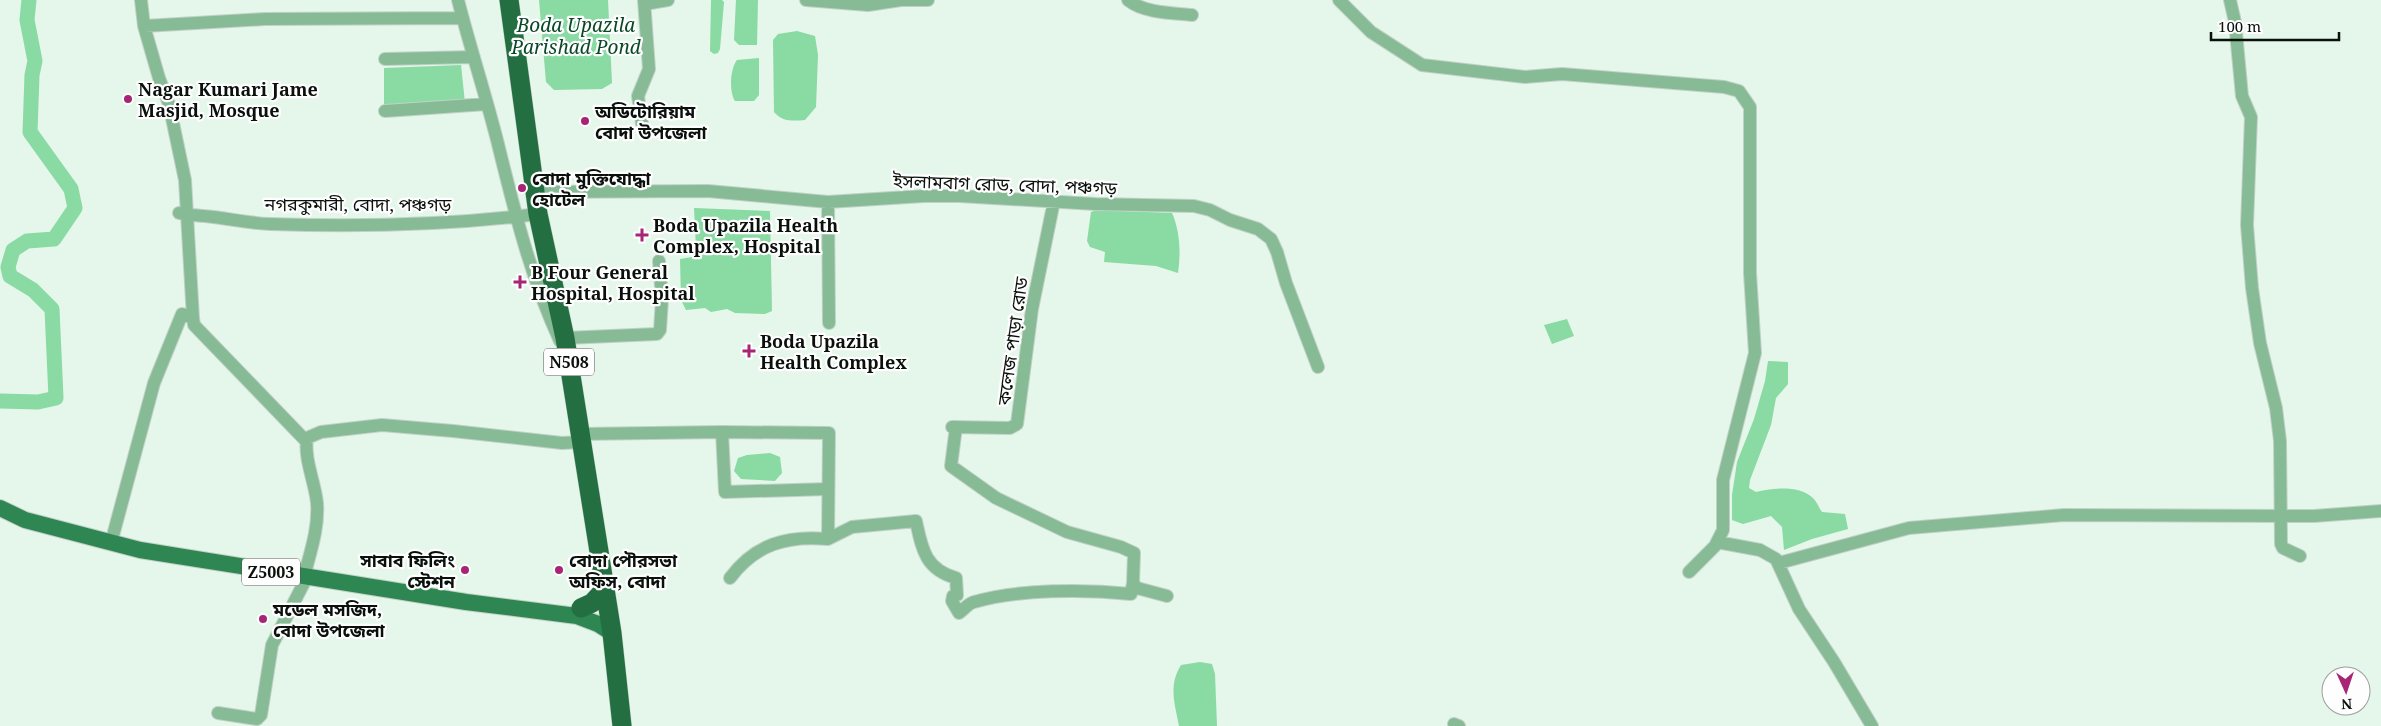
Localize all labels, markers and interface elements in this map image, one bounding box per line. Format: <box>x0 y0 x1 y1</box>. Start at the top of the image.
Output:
scale bar <box>2211 10 2338 42</box>
water label: Boda Upazila Parishad Pond <box>510 12 642 60</box>
text: 100 m <box>2218 16 2261 36</box>
place label: Nagar Kumari Jame Masjid, Mosque <box>138 77 318 122</box>
marker: Nagar Kumari Jame Masjid, Mosque <box>122 93 134 105</box>
place label: অডিটোরিয়াম বোদা উপজেলা <box>594 99 708 144</box>
marker: অডিটোরিয়াম বোদা উপজেলা <box>579 115 591 127</box>
place label: বোদা মুক্তিযোদ্ধা হোটেল <box>532 166 651 211</box>
street label: ইসলামবাগ রোড, বোদা, পঞ্চগড় <box>892 168 1118 200</box>
marker: বোদা মুক্তিযোদ্ধা হোটেল <box>516 182 528 194</box>
street label: নগরকুমারী, বোদা, পঞ্চগড় <box>264 192 452 216</box>
place label: Boda Upazila Health Complex, Hospital <box>653 213 838 258</box>
marker: Boda Upazila Health Complex, Hospital <box>635 228 649 242</box>
place label: B Four General Hospital, Hospital <box>531 260 695 305</box>
marker: B Four General Hospital, Hospital <box>513 275 527 289</box>
street label: কলেজ পাড়া রোড <box>991 275 1033 408</box>
place label: Boda Upazila Health Complex <box>760 329 907 374</box>
marker: Boda Upazila Health Complex <box>742 344 756 358</box>
road number: N508 <box>544 348 594 376</box>
place label: সাবাব ফিলিং স্টেশন <box>359 548 456 593</box>
place label: বোদা পৌরসভা অফিস, বোদা <box>568 548 678 593</box>
road number: Z5003 <box>242 558 300 586</box>
marker: সাবাব ফিলিং স্টেশন <box>459 564 471 576</box>
marker: বোদা পৌরসভা অফিস, বোদা <box>553 564 565 576</box>
place label: মডেল মসজিদ, বোদা উপজেলা <box>272 597 386 642</box>
marker: মডেল মসজিদ, বোদা উপজেলা <box>257 613 269 625</box>
north arrow <box>2321 666 2371 716</box>
text: N <box>2341 695 2353 714</box>

